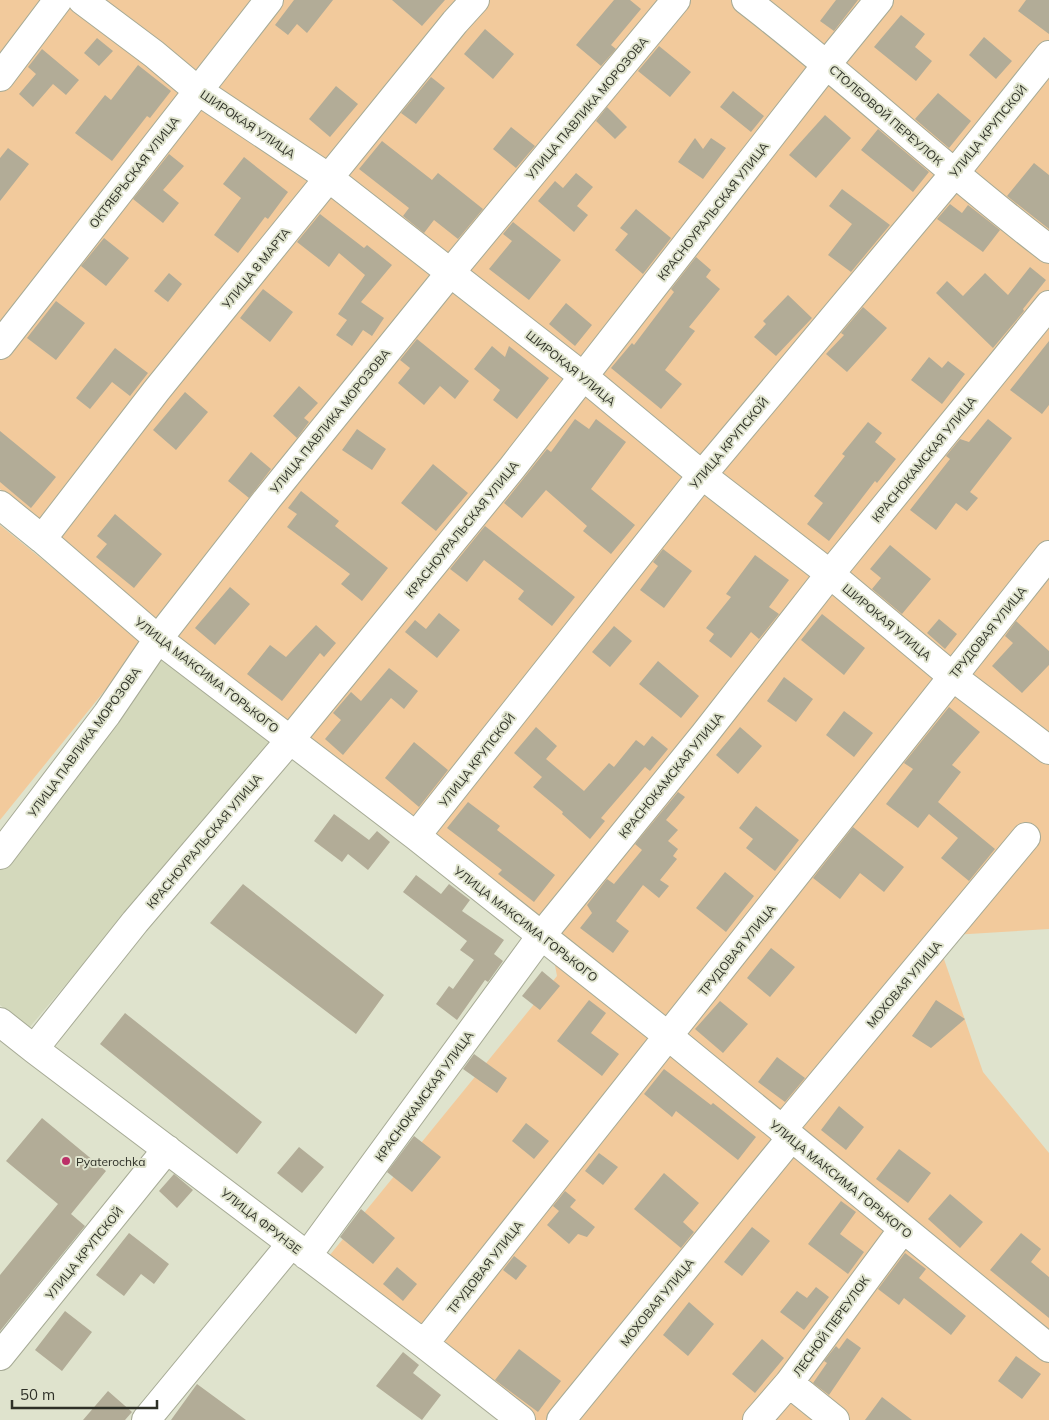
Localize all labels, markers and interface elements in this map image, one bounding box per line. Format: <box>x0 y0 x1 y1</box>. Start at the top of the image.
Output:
street label: УЛИЦА ПАВЛИКА МОРОЗОВА <box>522 33 651 183</box>
street label: СТОЛБОВОЙ ПЕРЕУЛОК <box>826 62 946 168</box>
street label: УЛИЦА КРУПСКОЙ <box>945 82 1030 181</box>
street label: ШИРОКАЯ УЛИЦА <box>198 87 298 161</box>
street label: ОКТЯБРЬСКАЯ УЛИЦА <box>86 113 182 231</box>
street label: КРАСНОУРАЛЬСКАЯ УЛИЦА <box>654 139 772 283</box>
street label: УЛИЦА 8 МАРТА <box>218 224 293 312</box>
street label: ШИРОКАЯ УЛИЦА <box>523 327 619 409</box>
street label: УЛИЦА ПАВЛИКА МОРОЗОВА <box>266 345 393 497</box>
street label: КРАСНОКАМСКАЯ УЛИЦА <box>869 393 979 525</box>
street label: УЛИЦА КРУПСКОЙ <box>686 394 772 493</box>
street label: КРАСНОУРАЛЬСКАЯ УЛИЦА <box>402 458 522 600</box>
street label: ШИРОКАЯ УЛИЦА <box>840 580 935 664</box>
street label: ТРУДОВАЯ УЛИЦА <box>946 583 1030 681</box>
street label: УЛИЦА МАКСИМА ГОРЬКОГО <box>131 613 282 736</box>
street label: УЛИЦА ПАВЛИКА МОРОЗОВА <box>24 664 144 821</box>
street label: КРАСНОКАМСКАЯ УЛИЦА <box>616 709 726 841</box>
street label: УЛИЦА КРУПСКОЙ <box>435 710 518 811</box>
street label: КРАСНОУРАЛЬСКАЯ УЛИЦА <box>143 770 265 911</box>
street label: УЛИЦА МАКСИМА ГОРЬКОГО <box>450 862 601 985</box>
street label: ТРУДОВАЯ УЛИЦА <box>695 901 779 999</box>
street label: МОХОВАЯ УЛИЦА <box>863 937 945 1031</box>
street label: КРАСНОКАМСКАЯ УЛИЦА <box>372 1028 476 1164</box>
street label: УЛИЦА МАКСИМА ГОРЬКОГО <box>766 1116 915 1241</box>
place label: Pyaterochka <box>76 1154 145 1169</box>
marker: Pyaterochka <box>60 1155 72 1167</box>
street label: УЛИЦА ФРУНЗЕ <box>217 1184 304 1257</box>
street label: УЛИЦА КРУПСКОЙ <box>41 1204 126 1303</box>
street label: ТРУДОВАЯ УЛИЦА <box>444 1217 526 1317</box>
street label: МОХОВАЯ УЛИЦА <box>617 1255 697 1349</box>
street label: ЛЕСНОЙ ПЕРЕУЛОК <box>790 1273 872 1379</box>
scale bar <box>12 1378 158 1410</box>
text: 50 m <box>20 1385 55 1404</box>

